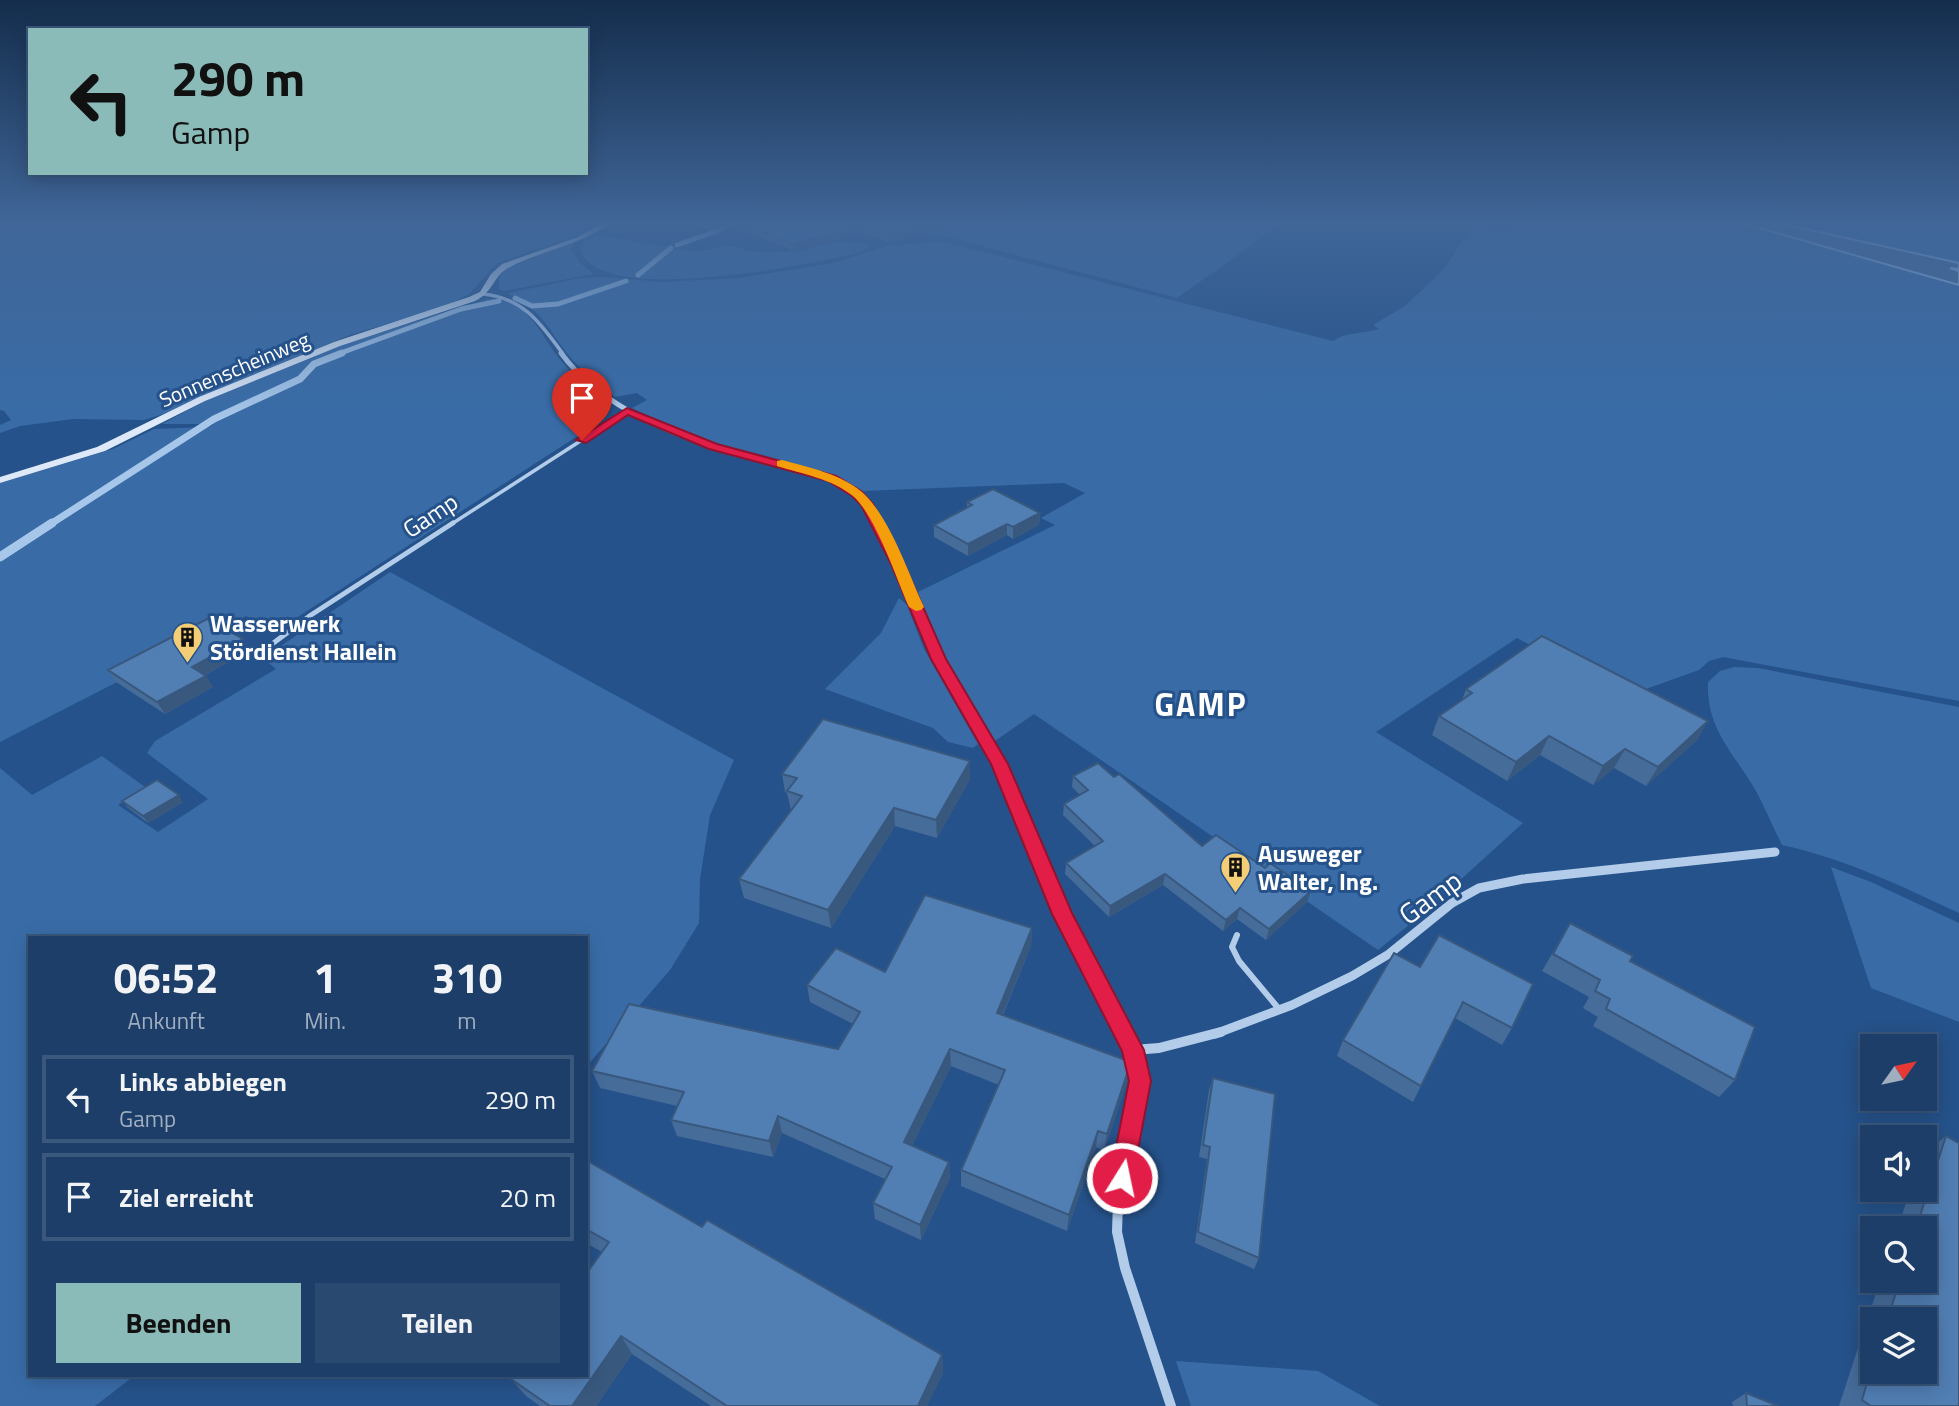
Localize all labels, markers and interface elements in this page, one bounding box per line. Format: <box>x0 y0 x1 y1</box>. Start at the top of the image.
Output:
text: 290 m <box>171 40 305 115</box>
icon: left <box>56 56 147 147</box>
text: Gamp <box>171 108 250 156</box>
street label: Sonnenscheinweg <box>154 323 314 415</box>
pin <box>552 368 612 440</box>
icon: arrive <box>563 379 601 417</box>
street label: Gamp <box>395 484 465 546</box>
place label: Wasserwerk Stördienst Hallein <box>210 605 397 669</box>
building icon: Wasserwerk Stördienst Hallein <box>170 620 204 664</box>
district label: GAMP <box>1154 680 1248 728</box>
place label: Ausweger Walter, Ing. <box>1258 835 1378 899</box>
building icon: Ausweger Walter, Ing. <box>1218 850 1252 894</box>
street label: Gamp <box>1389 859 1471 935</box>
text: 06:52 <box>114 945 219 1009</box>
text: 1 <box>313 945 337 1009</box>
text: 310 <box>432 945 502 1009</box>
text: Ankunft <box>127 1003 205 1038</box>
text: Min. <box>304 1003 346 1038</box>
text: m <box>457 1003 477 1038</box>
north arrow <box>1860 1034 1937 1111</box>
map controls <box>1860 1034 1937 1384</box>
text: Links abbiegen <box>119 1062 287 1101</box>
icon: left <box>60 1080 98 1118</box>
text: 290 m <box>485 1080 556 1119</box>
text: Gamp <box>119 1101 176 1136</box>
button: sound <box>1860 1125 1937 1202</box>
position arrow <box>1085 1141 1159 1215</box>
icon: arrive <box>60 1178 98 1216</box>
text: Ziel erreicht <box>119 1178 254 1217</box>
text: 20 m <box>499 1178 556 1217</box>
button: search <box>1860 1216 1937 1293</box>
button: Beenden <box>56 1283 301 1363</box>
button: Teilen <box>315 1283 560 1363</box>
button: layers <box>1860 1307 1937 1384</box>

